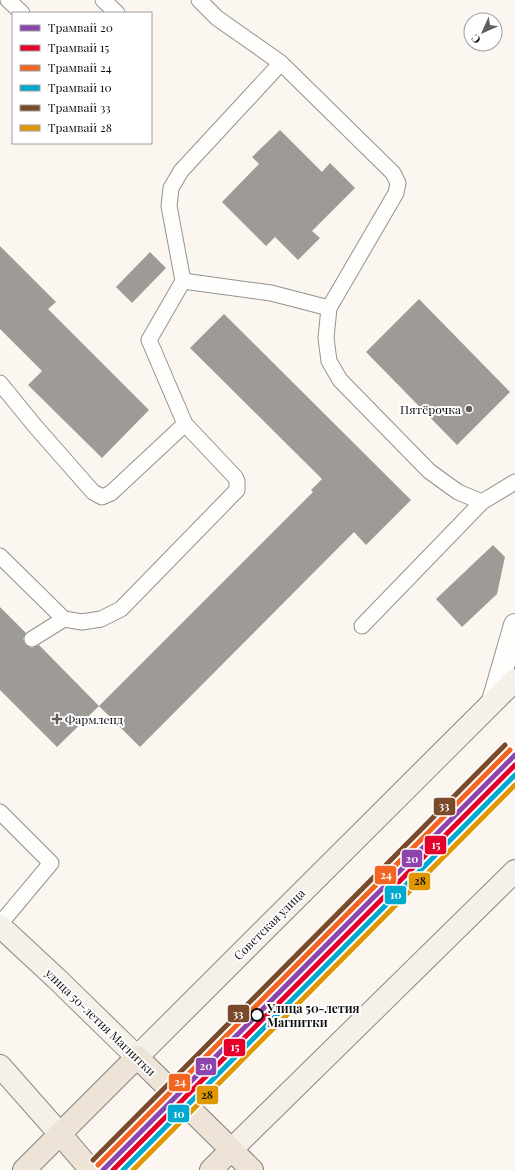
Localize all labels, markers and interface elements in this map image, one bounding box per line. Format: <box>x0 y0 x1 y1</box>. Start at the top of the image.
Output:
legend <box>12 12 152 144</box>
north arrow <box>463 12 503 52</box>
text: Трамвай 20 <box>48 19 113 35</box>
text: С <box>467 31 484 47</box>
text: Трамвай 15 <box>48 39 109 55</box>
text: Трамвай 24 <box>48 59 112 75</box>
text: Трамвай 10 <box>48 79 112 95</box>
text: Трамвай 33 <box>48 99 111 115</box>
text: Трамвай 28 <box>48 119 112 135</box>
place label: Пятёрочка <box>400 401 461 417</box>
marker: Пятёрочка <box>464 404 474 414</box>
place label: Фармленд <box>65 711 124 727</box>
marker: Фармленд <box>52 714 62 724</box>
line badge: 33 <box>433 797 456 816</box>
text: 33 <box>439 798 449 813</box>
line badge: 15 <box>424 835 447 855</box>
text: 15 <box>431 837 441 852</box>
line badge: 20 <box>401 849 423 868</box>
text: 20 <box>406 851 418 866</box>
line badge: 24 <box>374 865 397 885</box>
text: 24 <box>380 867 392 882</box>
line badge: 28 <box>408 872 431 891</box>
text: 28 <box>414 873 426 888</box>
street label: Советская улица <box>230 885 308 963</box>
line badge: 10 <box>384 885 407 905</box>
text: 10 <box>390 887 402 902</box>
street label: улица 50-летия Магнитки <box>42 964 160 1079</box>
place label: Улица 50-летия Магнитки <box>266 1000 360 1030</box>
line badge: 33 <box>227 1004 250 1023</box>
text: 33 <box>233 1006 243 1021</box>
marker: Улица 50-летия Магнитки <box>250 1008 264 1022</box>
line badge: 15 <box>223 1038 246 1057</box>
text: 15 <box>230 1039 240 1054</box>
line badge: 20 <box>195 1057 217 1076</box>
text: 20 <box>200 1058 212 1073</box>
line badge: 24 <box>168 1073 191 1092</box>
text: 24 <box>174 1074 186 1089</box>
line badge: 28 <box>196 1085 219 1105</box>
text: 28 <box>201 1087 213 1102</box>
line badge: 10 <box>167 1104 190 1123</box>
text: 10 <box>173 1106 185 1121</box>

